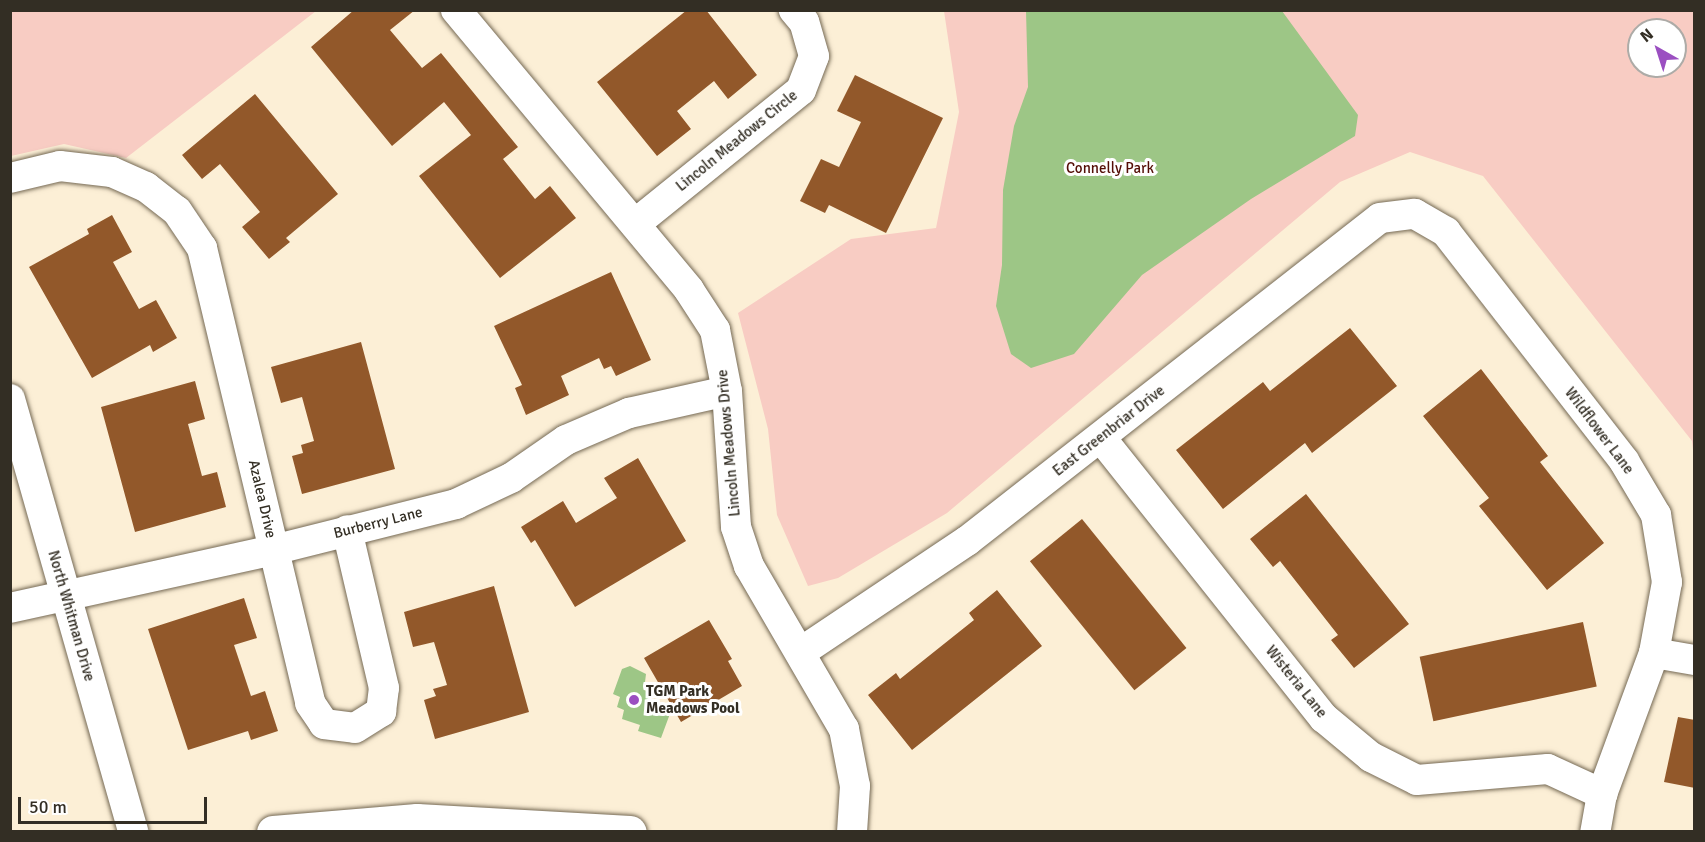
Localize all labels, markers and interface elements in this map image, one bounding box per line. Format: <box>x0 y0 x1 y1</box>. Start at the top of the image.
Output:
north arrow <box>1627 18 1687 78</box>
text: N <box>1636 24 1658 47</box>
street label: Lincoln Meadows Circle <box>673 86 801 196</box>
park label: Connelly Park <box>1066 160 1154 178</box>
street label: Lincoln Meadows Drive <box>714 369 744 517</box>
street label: East Greenbriar Drive <box>1050 382 1168 480</box>
street label: Wildflower Lane <box>1561 384 1637 478</box>
street label: Azalea Drive <box>244 458 280 540</box>
street label: Burberry Lane <box>332 503 424 543</box>
street label: North Whitman Drive <box>44 548 98 684</box>
street label: Wisteria Lane <box>1261 642 1331 722</box>
place label: TGM Park Meadows Pool <box>646 682 740 717</box>
marker: TGM Park Meadows Pool <box>627 693 641 707</box>
scale bar <box>21 785 210 823</box>
text: 50 m <box>29 796 67 818</box>

